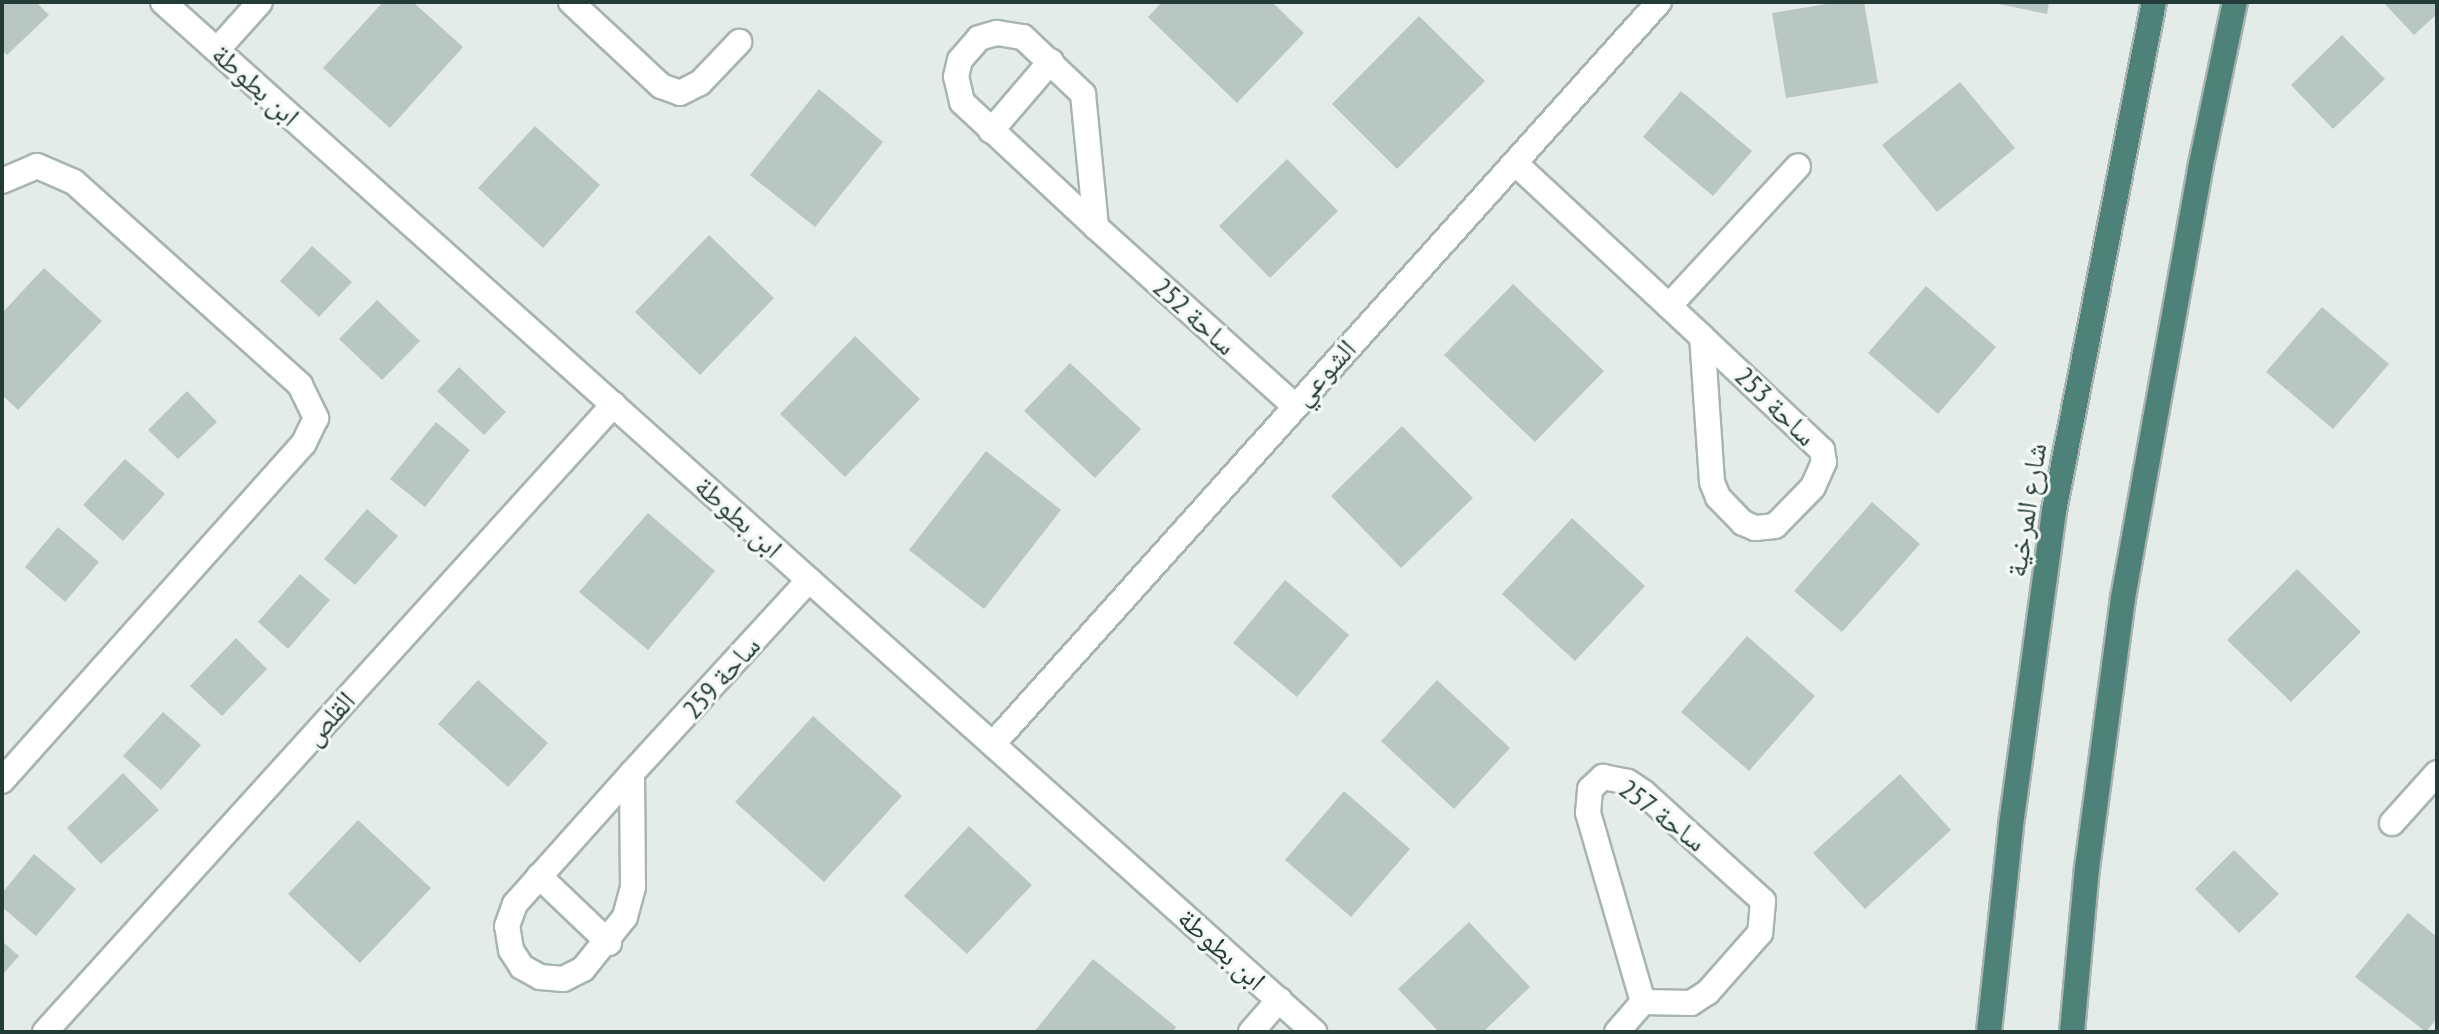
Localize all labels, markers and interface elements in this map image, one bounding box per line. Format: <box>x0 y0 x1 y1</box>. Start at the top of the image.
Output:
street label: ابن بطوطة <box>205 37 307 133</box>
street label: ساحة 252 <box>1147 270 1243 362</box>
street label: الشوعي <box>1285 332 1363 412</box>
street label: ساحة 253 <box>1728 359 1824 453</box>
street label: شارع المرخية <box>1999 441 2053 579</box>
street label: ابن بطوطة <box>688 469 790 565</box>
street label: ساحة 259 <box>675 629 767 725</box>
street label: القلص <box>296 684 362 752</box>
street label: ساحة 257 <box>1613 772 1713 858</box>
street label: ابن بطوطة <box>1171 901 1273 997</box>

